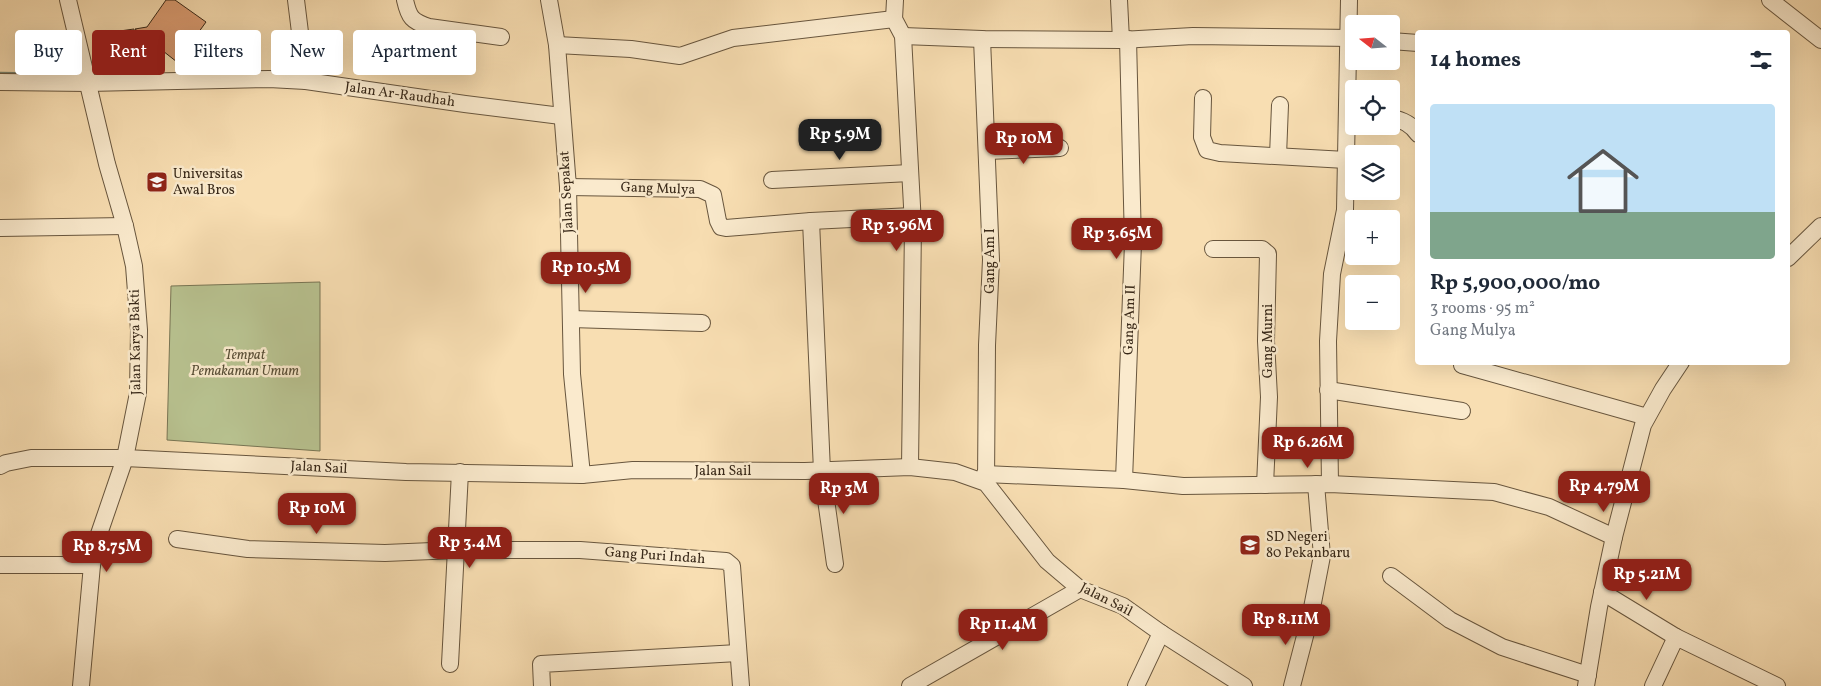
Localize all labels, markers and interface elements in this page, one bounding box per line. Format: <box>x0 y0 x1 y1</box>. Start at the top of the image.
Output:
north arrow <box>1345 15 1400 70</box>
map controls <box>1345 15 1400 330</box>
chip: Buy <box>15 30 82 75</box>
chip: Rent <box>92 30 165 75</box>
chip: Filters <box>175 30 261 75</box>
chip: New <box>271 30 343 75</box>
chip: Apartment <box>353 30 476 75</box>
text: 14 homes <box>1430 46 1521 75</box>
icon: filters <box>1747 46 1775 74</box>
street label: Jalan Ar-Raudhah <box>344 78 456 112</box>
button: locate <box>1345 80 1400 135</box>
pin: Rp 5.9M <box>794 119 886 161</box>
pin: Rp 10M <box>983 122 1065 165</box>
text: Rp 5.9M <box>809 124 871 146</box>
text: Rp 10M <box>996 128 1052 150</box>
icon: home <box>1558 136 1648 226</box>
button: layers <box>1345 145 1400 200</box>
street label: Jalan Sepakat <box>555 150 579 234</box>
place label: Universitas Awal Bros <box>173 165 243 200</box>
school or university icon: Universitas Awal Bros <box>145 170 169 194</box>
street label: Gang Mulya <box>620 178 696 200</box>
pin: Rp 3.96M <box>845 210 949 252</box>
button: + <box>1345 210 1400 265</box>
text: Rp 3.96M <box>862 215 932 237</box>
pin: Rp 3.65M <box>1065 218 1169 260</box>
text: Rp 3.65M <box>1082 223 1152 245</box>
street label: Gang Am I <box>981 228 1000 294</box>
pin: Rp 10.5M <box>534 252 638 294</box>
text: Rp 10.5M <box>552 257 620 279</box>
text: Rp 5,900,000/mo <box>1430 269 1600 298</box>
button: − <box>1345 275 1400 330</box>
street label: Gang Am II <box>1119 284 1141 356</box>
street label: Jalan Karya Bakti <box>126 289 146 395</box>
text: 3 rooms · 95 m² <box>1430 298 1535 320</box>
street label: Gang Murni <box>1259 304 1278 378</box>
text: Gang Mulya <box>1430 320 1516 342</box>
park label: Tempat Pemakaman Umum <box>191 346 299 381</box>
pin: Rp 6.26M <box>1256 426 1360 469</box>
text: Rp 6.26M <box>1273 432 1343 454</box>
street label: Jalan Sail <box>290 457 348 479</box>
street label: Jalan Sail <box>695 462 752 481</box>
pin: Rp 4.79M <box>1552 470 1656 513</box>
pin: Rp 3M <box>809 472 879 515</box>
text: Rp 4.79M <box>1569 476 1639 498</box>
text: Rp 3M <box>820 478 868 500</box>
pin: Rp 10M <box>276 492 358 535</box>
text: Rp 10M <box>289 498 345 520</box>
pin: Rp 3.4M <box>424 526 516 569</box>
place label: SD Negeri 80 Pekanbaru <box>1266 528 1350 563</box>
pin: Rp 8.75M <box>55 530 159 573</box>
text: Rp 3.4M <box>439 532 501 554</box>
school or university icon: SD Negeri 80 Pekanbaru <box>1238 533 1262 557</box>
text: Rp 8.75M <box>73 536 141 558</box>
street label: Gang Puri Indah <box>604 543 706 569</box>
pin: Rp 5.21M <box>1595 558 1699 601</box>
text: Rp 5.21M <box>1614 564 1680 586</box>
street label: Jalan Sail <box>1076 579 1136 621</box>
pin: Rp 8.11M <box>1234 604 1338 646</box>
pin: Rp 11.4M <box>951 608 1055 651</box>
text: Rp 8.11M <box>1253 609 1319 631</box>
text: Rp 11.4M <box>969 614 1037 636</box>

